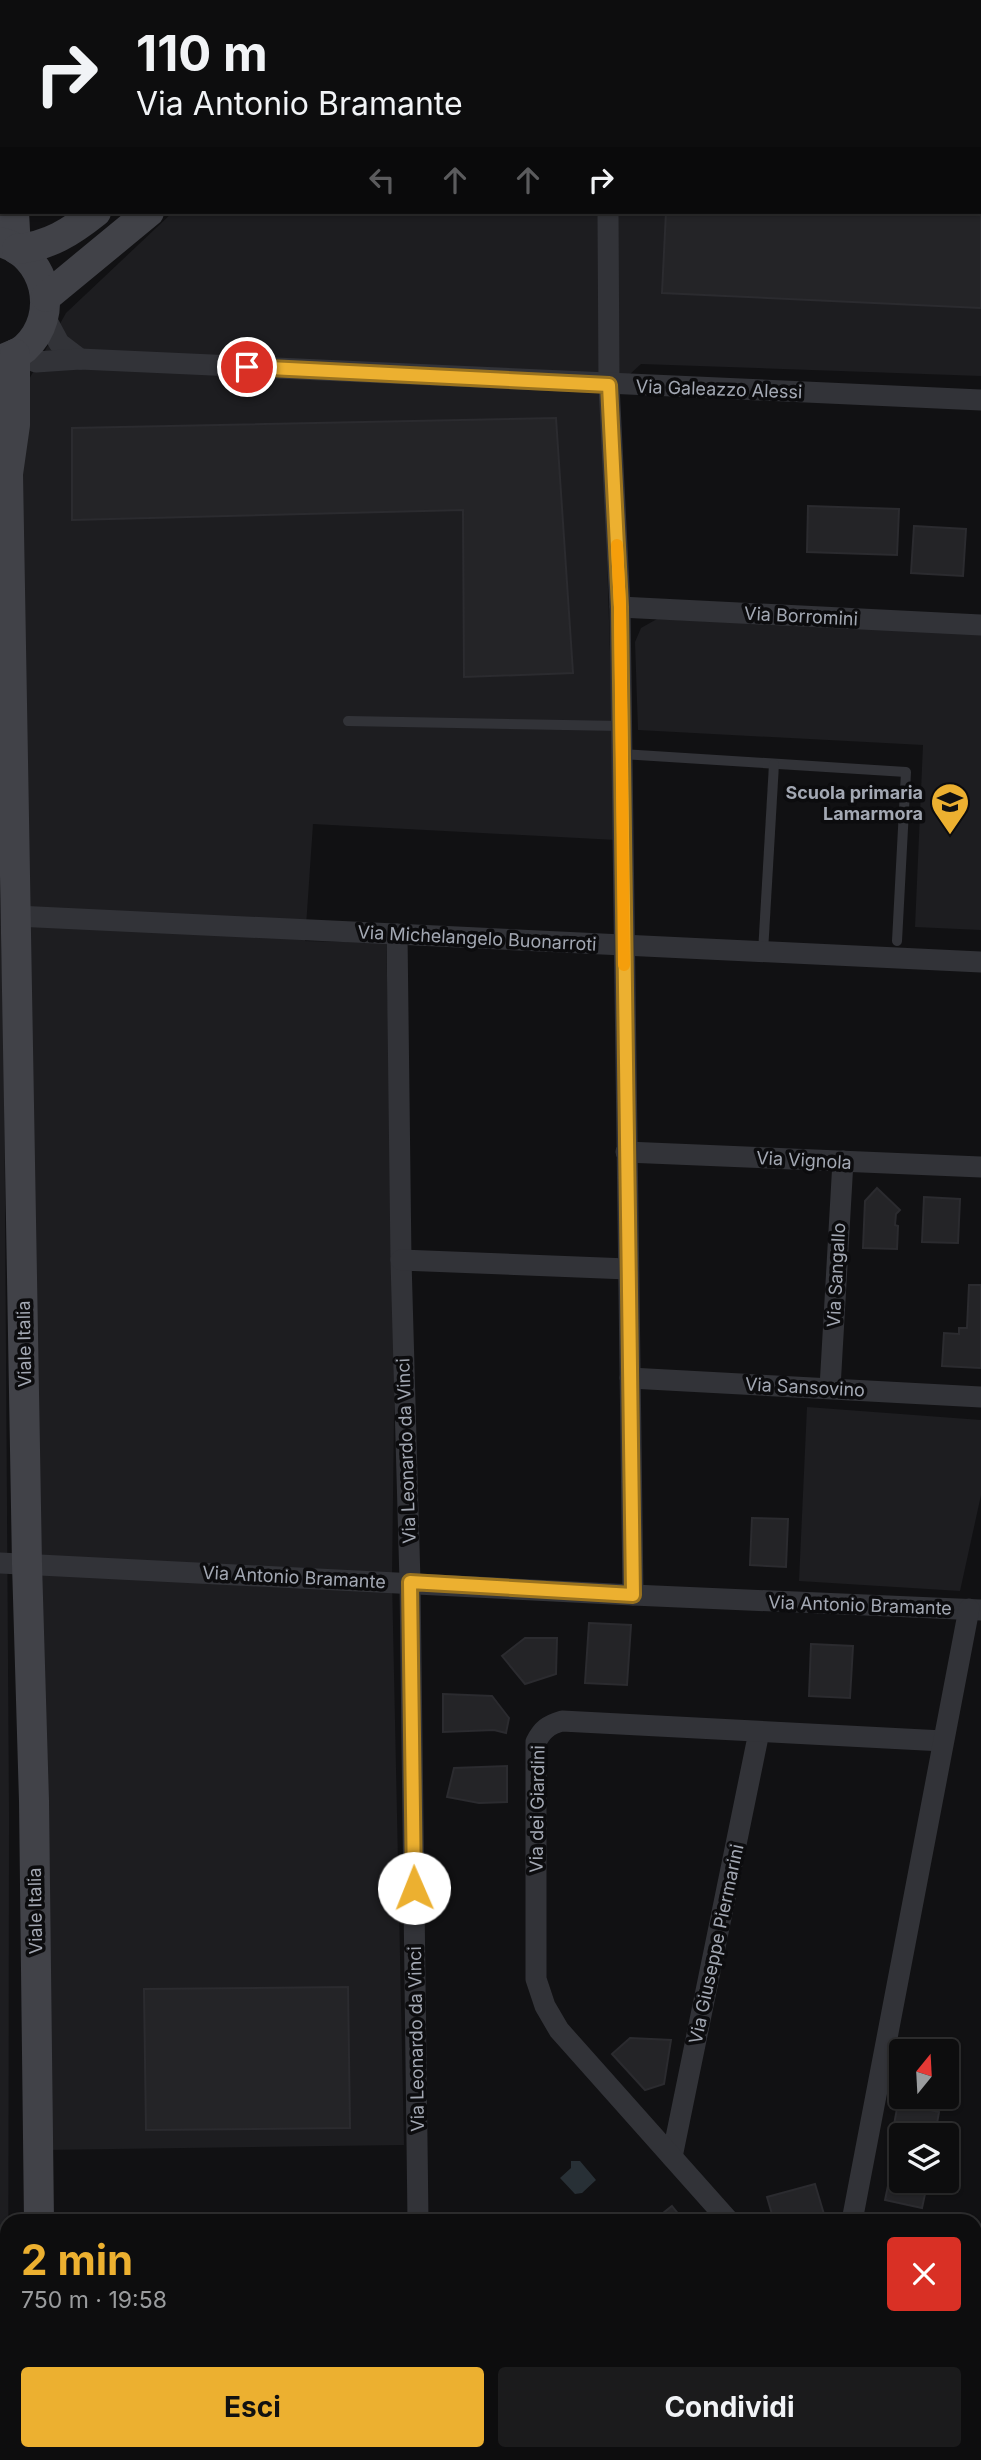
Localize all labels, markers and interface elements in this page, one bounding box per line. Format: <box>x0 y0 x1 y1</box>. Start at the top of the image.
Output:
text: 110 m <box>136 24 268 83</box>
icon: right <box>21 28 112 119</box>
text: Via Antonio Bramante <box>136 84 463 123</box>
icon: left <box>363 161 401 199</box>
icon: ahead <box>436 161 474 199</box>
icon: ahead <box>509 161 547 199</box>
icon: right <box>582 161 620 199</box>
pin <box>217 337 277 397</box>
icon: arrive <box>228 348 266 386</box>
street label: Via Galeazzo Alessi <box>635 376 803 402</box>
street label: Via Borromini <box>744 603 858 629</box>
school or university icon: Scuola primaria Lamarmora <box>929 781 971 836</box>
place label: Scuola primaria Lamarmora <box>785 782 923 824</box>
street label: Via Michelangelo Buonarroti <box>357 921 597 955</box>
street label: Via Vignola <box>756 1147 852 1173</box>
street label: Via Sangallo <box>823 1222 849 1328</box>
street label: Viale Italia <box>13 1300 35 1388</box>
street label: Via Leonardo da Vinci <box>392 1358 420 1544</box>
street label: Via Sansovino <box>744 1373 866 1401</box>
street label: Via Antonio Bramante <box>202 1562 386 1592</box>
street label: Via Antonio Bramante <box>768 1591 952 1619</box>
street label: Via dei Giardini <box>525 1745 549 1873</box>
street label: Via Giuseppe Piermarini <box>685 1842 747 2046</box>
position arrow <box>377 1851 451 1925</box>
street label: Viale Italia <box>24 1867 46 1955</box>
street label: Via Leonardo da Vinci <box>404 1946 428 2132</box>
north arrow <box>889 2039 959 2109</box>
map controls <box>889 2039 959 2193</box>
button: layers <box>889 2123 959 2193</box>
text: 2 min <box>21 2234 133 2285</box>
button: close <box>887 2237 961 2311</box>
text: 750 m · 19:58 <box>21 2286 167 2314</box>
button: Esci <box>21 2367 484 2447</box>
button: Condividi <box>498 2367 961 2447</box>

